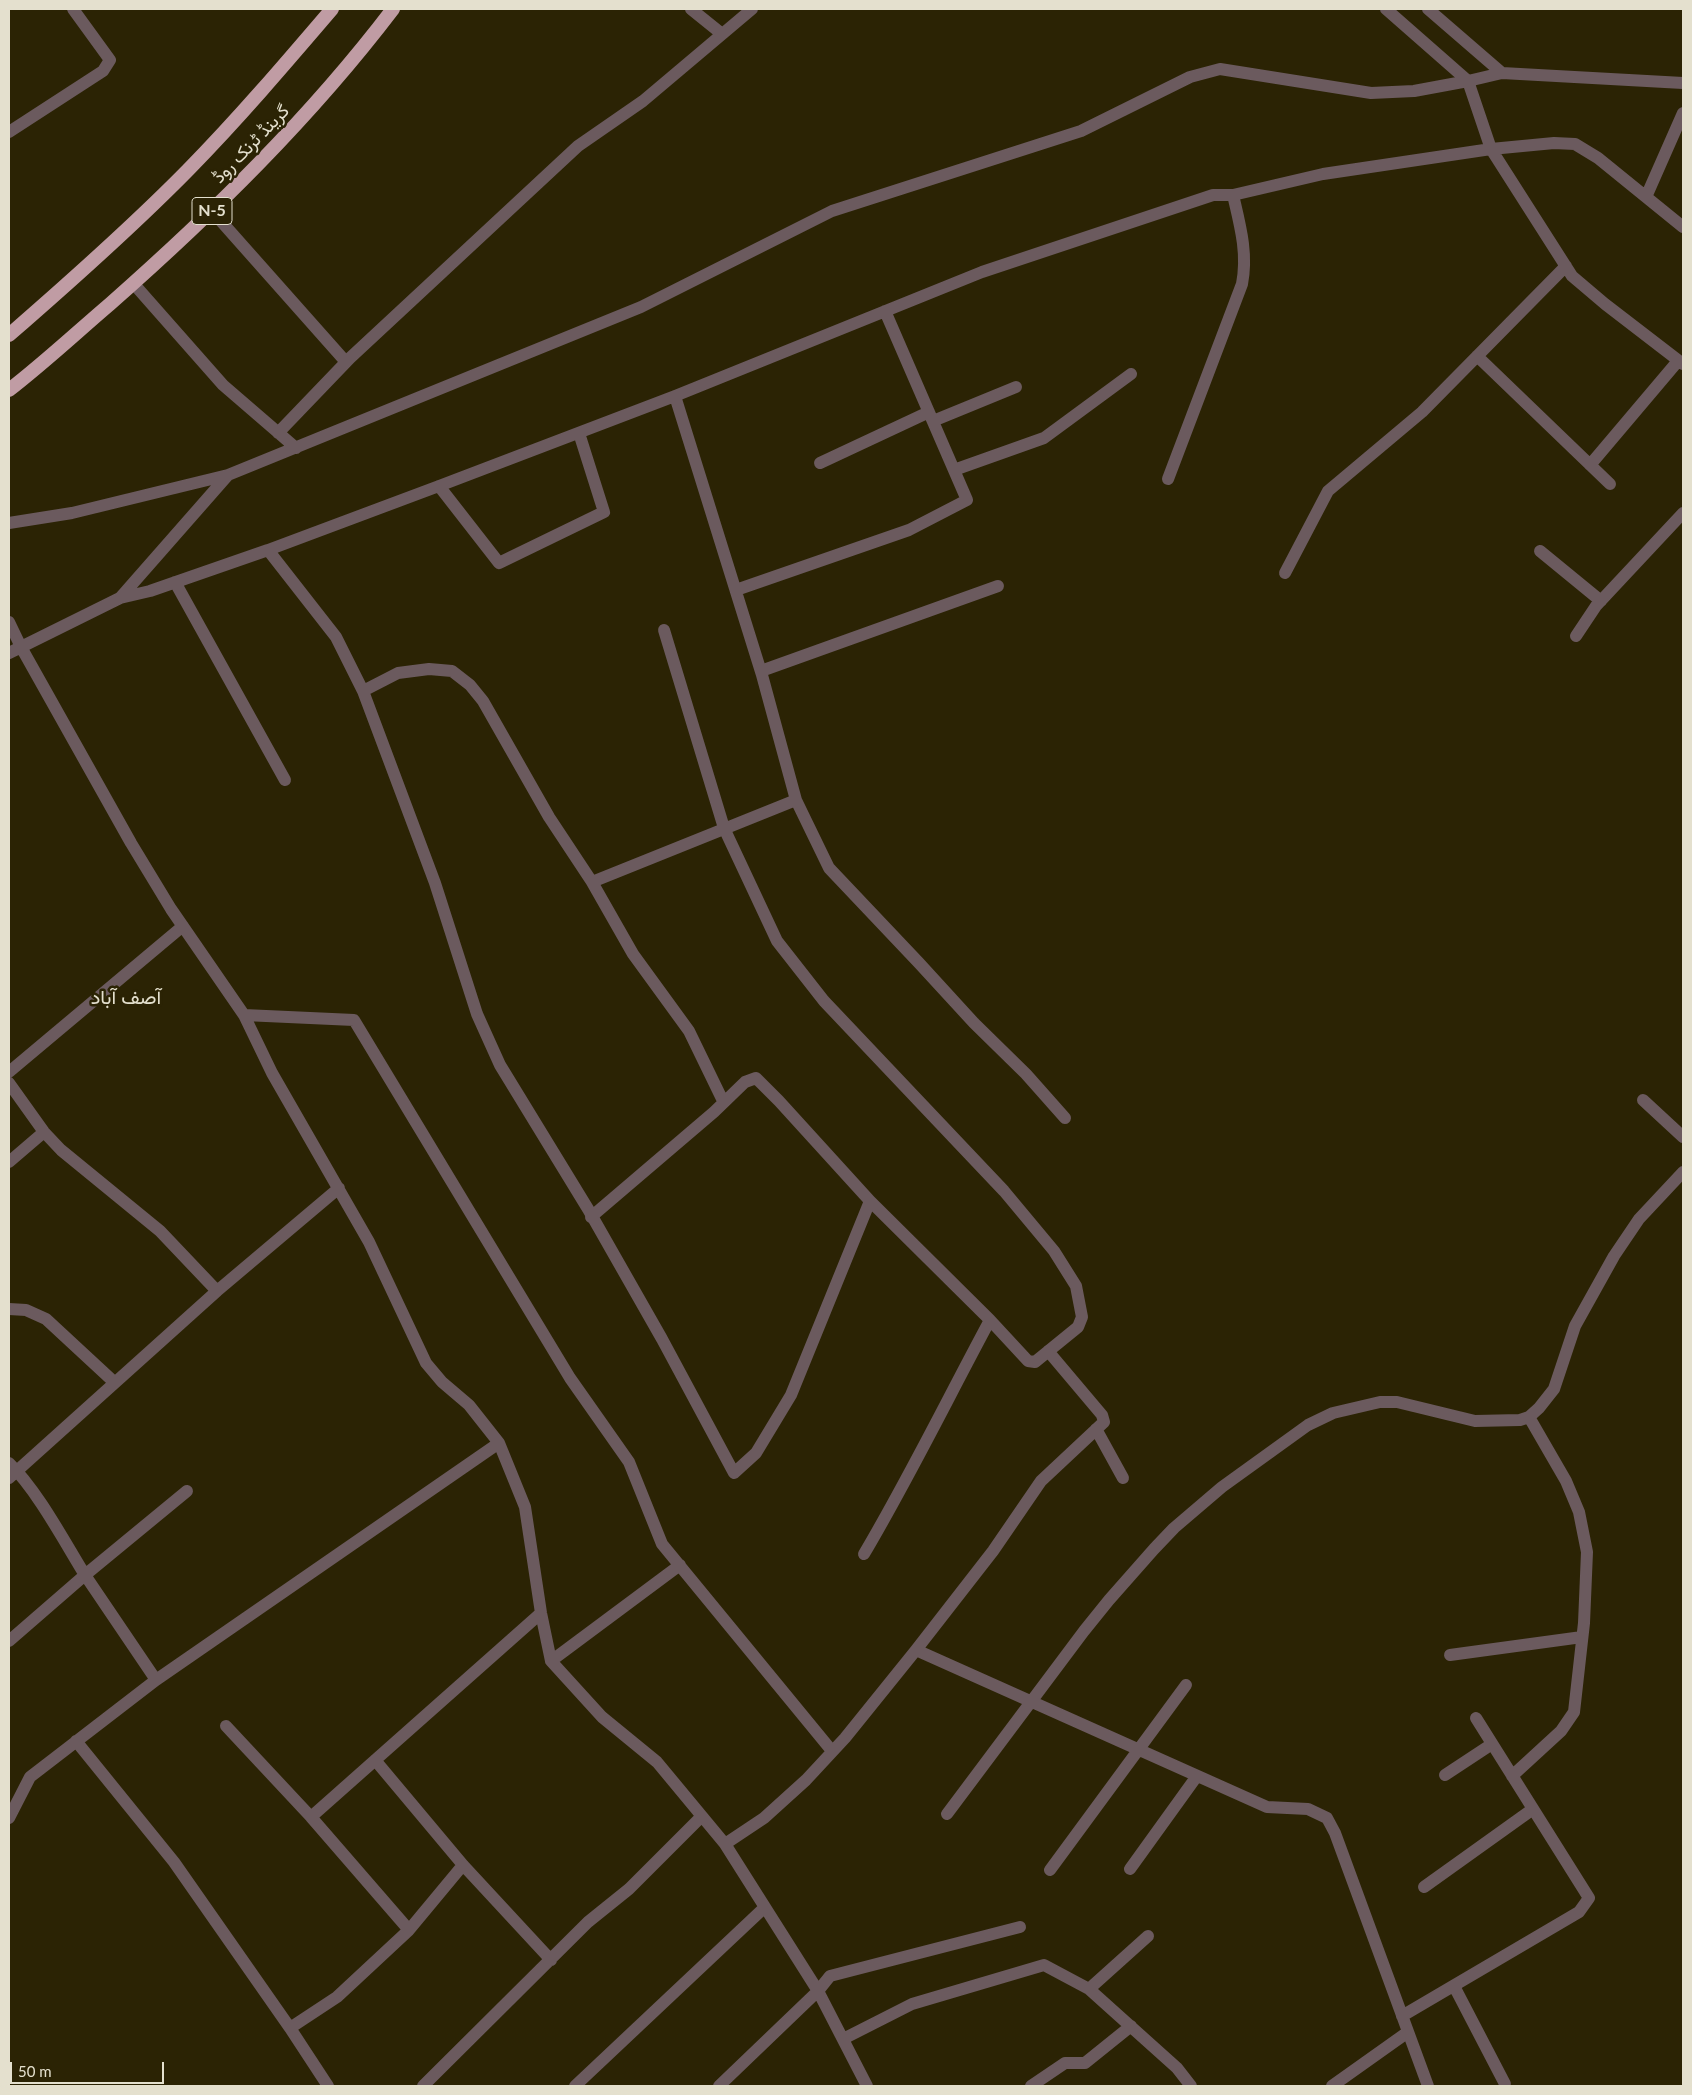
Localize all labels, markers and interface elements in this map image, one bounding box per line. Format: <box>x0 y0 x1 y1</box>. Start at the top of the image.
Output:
street label: گرینڈ ٹرنک روڈ <box>208 100 294 188</box>
road number: N-5 <box>192 198 232 225</box>
district label: آصف آباد <box>91 986 161 1010</box>
scale bar <box>12 2052 166 2084</box>
text: 50 m <box>18 2062 52 2080</box>

